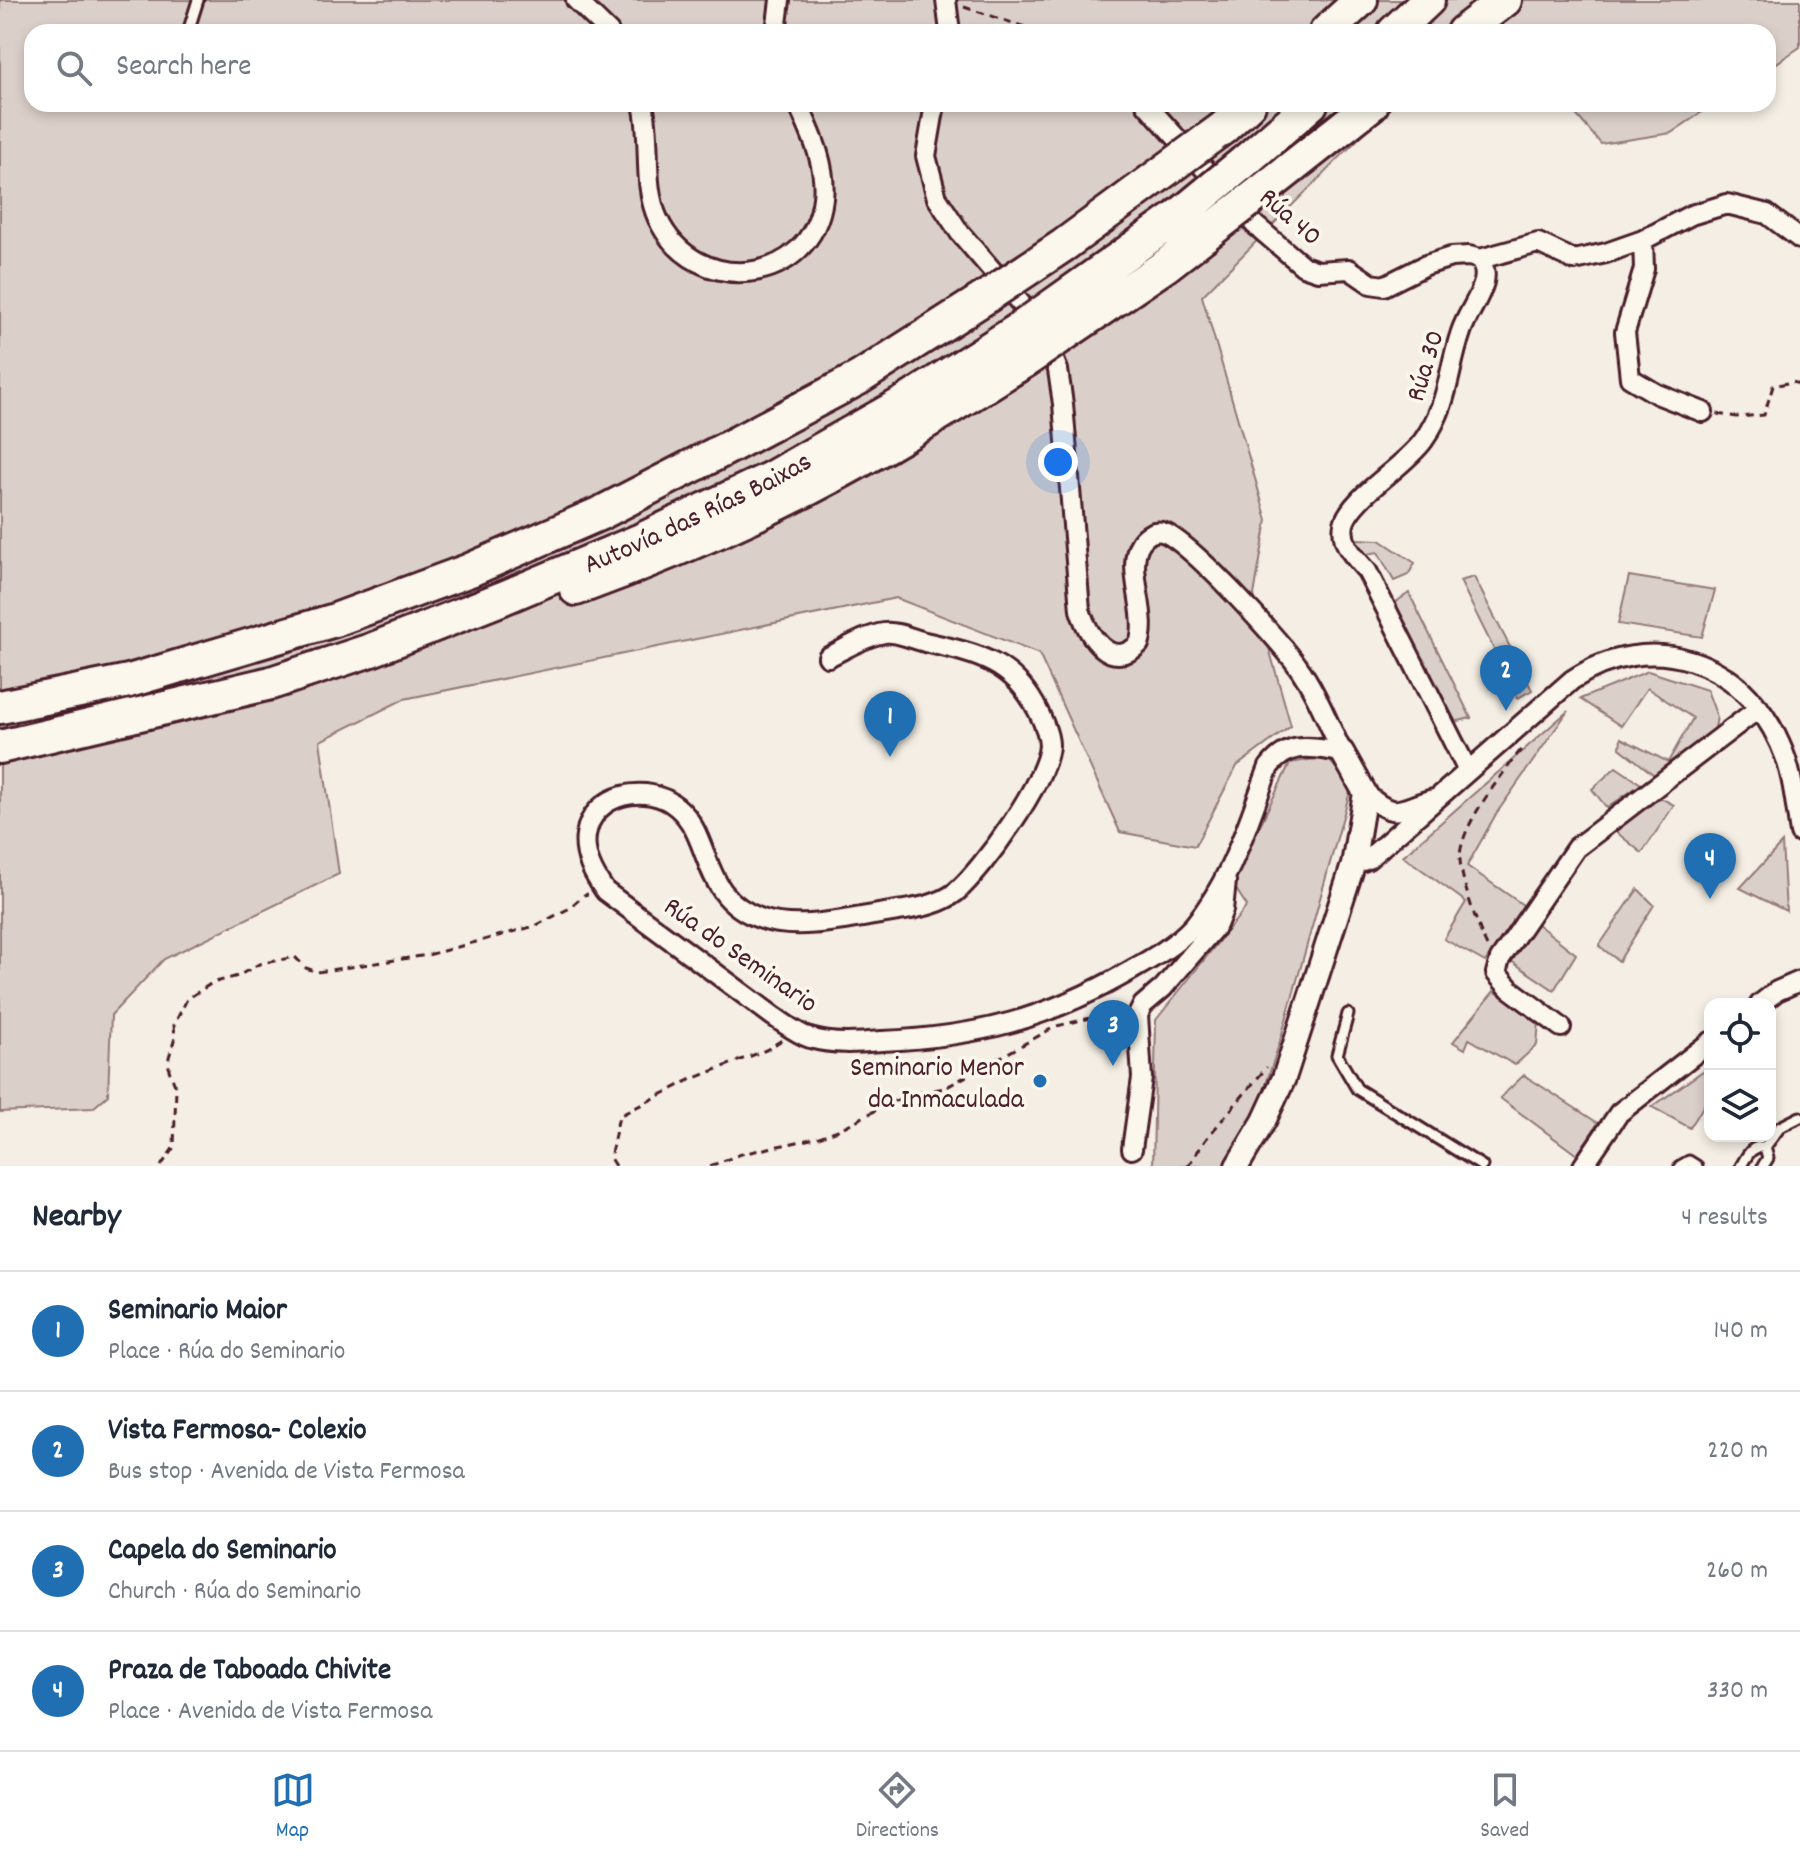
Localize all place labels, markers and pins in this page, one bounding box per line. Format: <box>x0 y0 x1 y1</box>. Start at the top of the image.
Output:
pin: 2 <box>1480 645 1532 711</box>
pin: 1 <box>864 691 916 757</box>
pin: 4 <box>1684 833 1736 899</box>
pin: 3 <box>1087 1000 1139 1066</box>
place label: Seminario Menor da Inmaculada <box>850 1050 1025 1122</box>
marker: Seminario Menor da Inmaculada <box>1031 1072 1049 1090</box>

